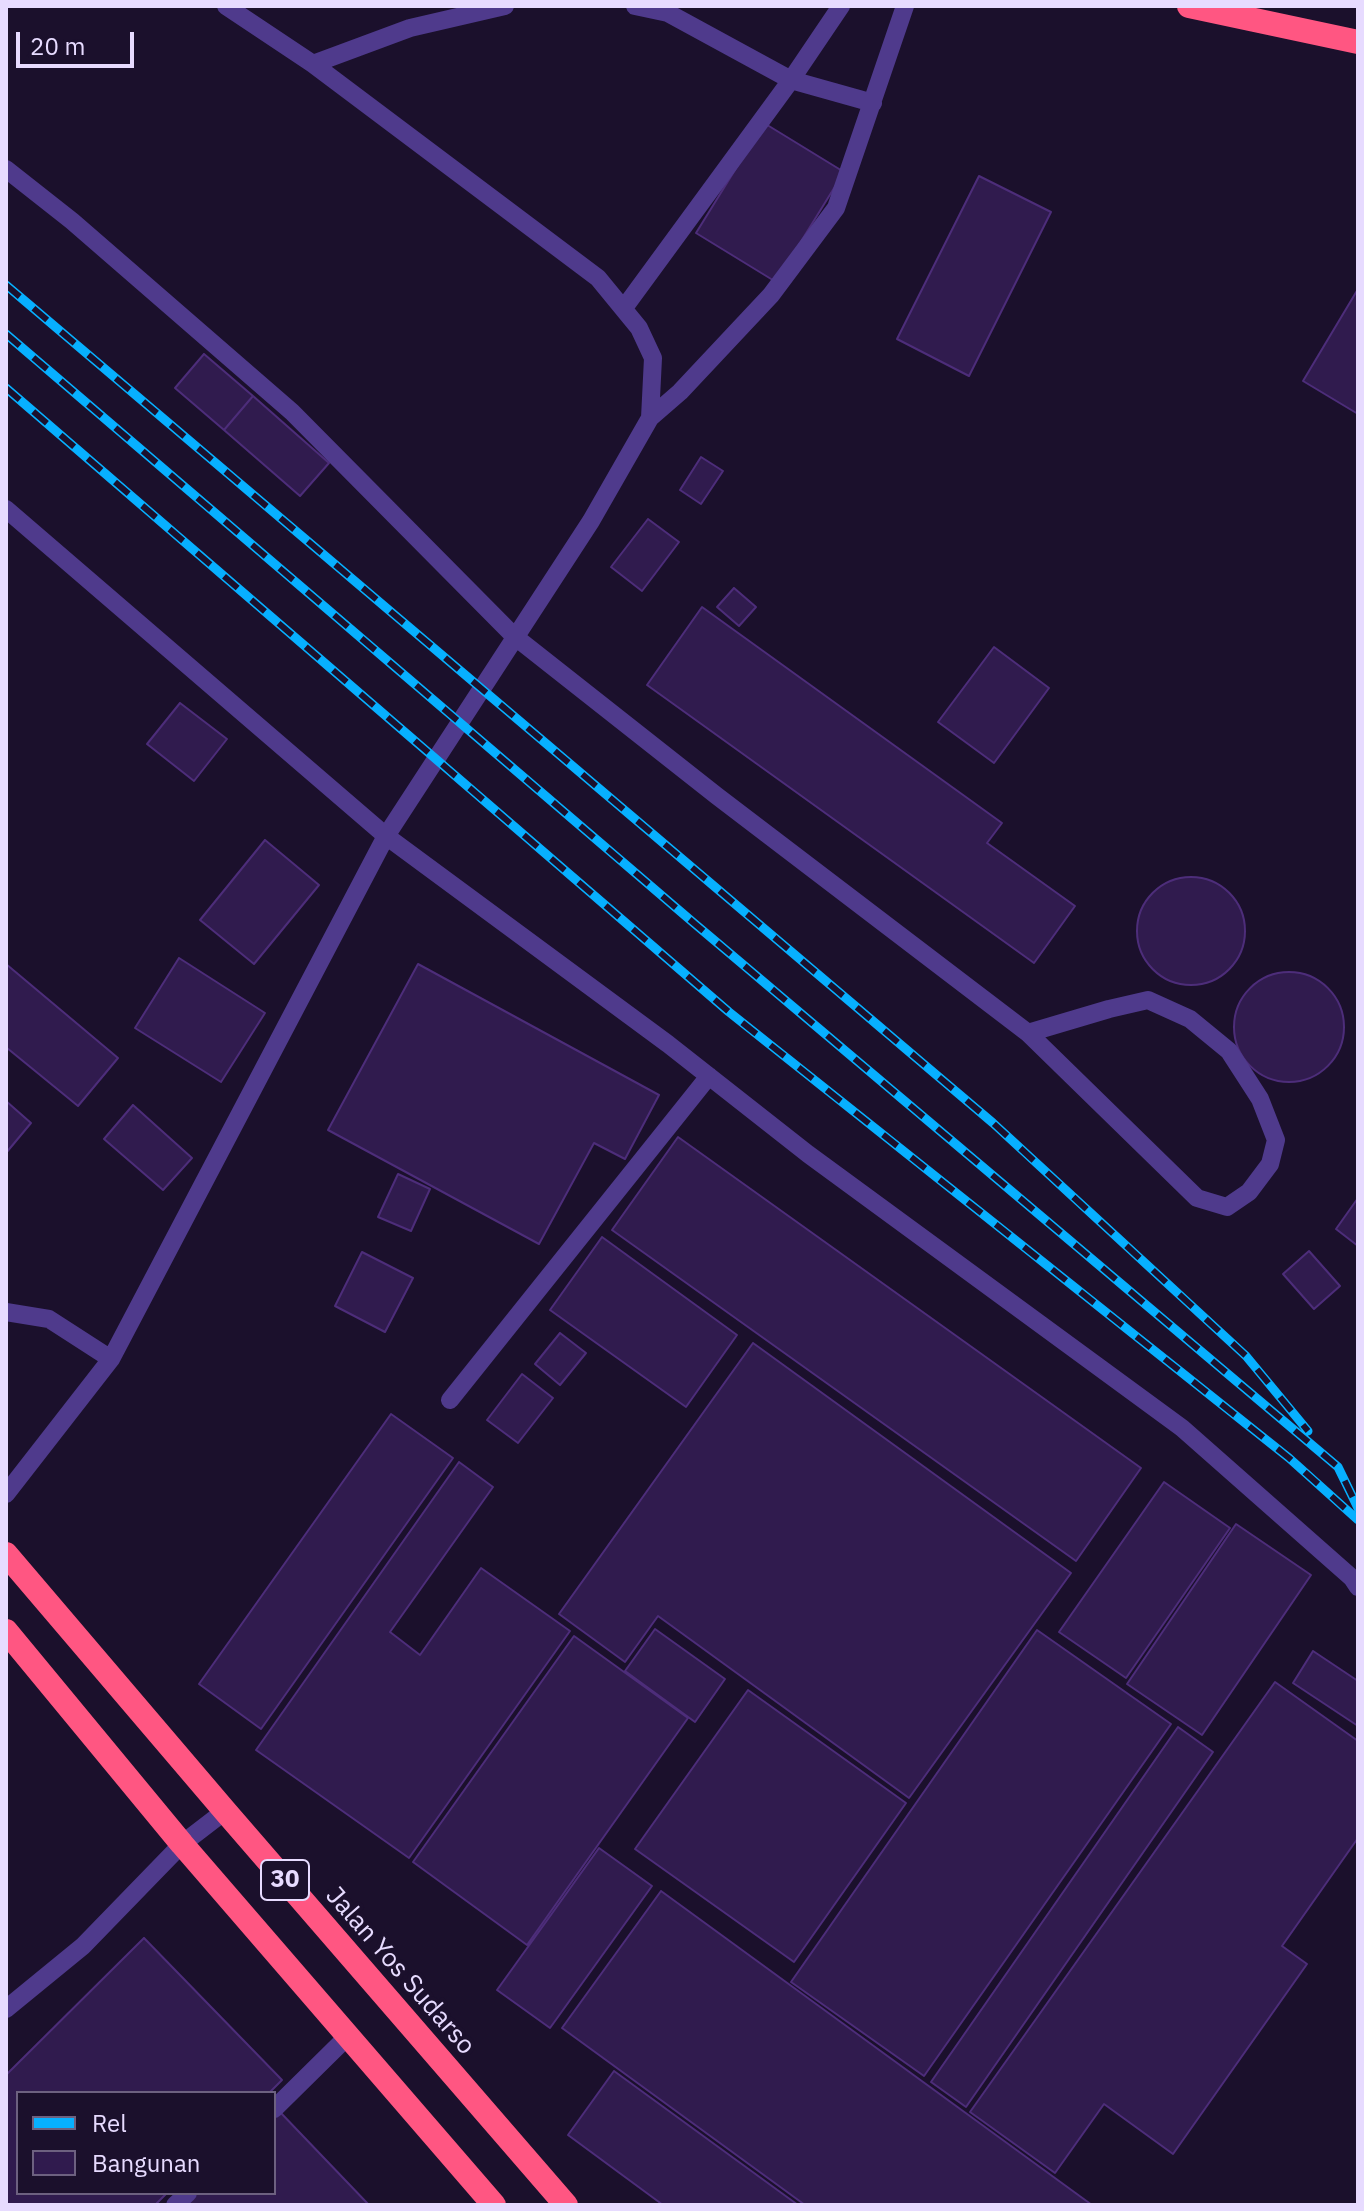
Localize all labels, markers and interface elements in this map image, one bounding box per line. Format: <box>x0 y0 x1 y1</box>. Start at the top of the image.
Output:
scale bar <box>20 16 138 66</box>
text: 20 m <box>30 30 85 62</box>
road number: 30 <box>261 1860 309 1900</box>
street label: Jalan Yos Sudarso <box>319 1881 481 2061</box>
legend <box>16 2091 276 2195</box>
text: Rel <box>92 2107 127 2139</box>
text: Bangunan <box>92 2147 200 2179</box>

